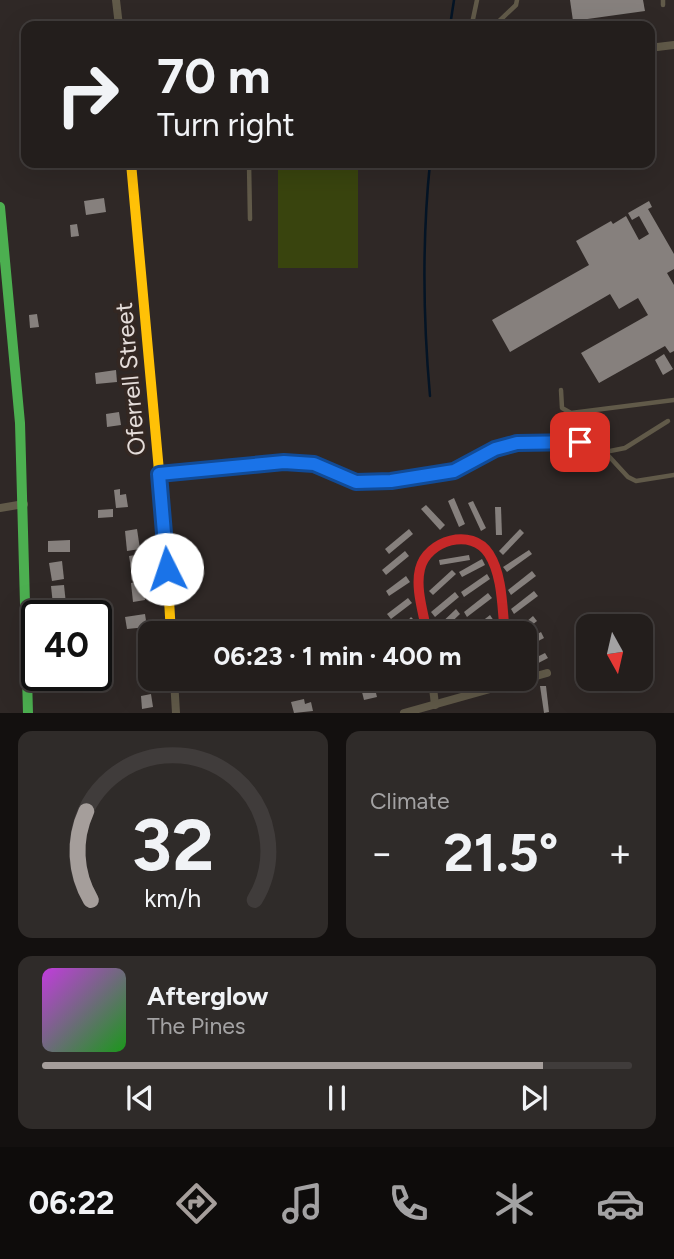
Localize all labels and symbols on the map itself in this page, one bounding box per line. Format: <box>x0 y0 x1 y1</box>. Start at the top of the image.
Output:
street label: Oferrell Street <box>109 301 151 457</box>
pin <box>550 412 610 472</box>
position arrow <box>130 532 204 606</box>
speed limit sign: 40 <box>21 600 112 691</box>
north arrow <box>576 614 653 691</box>

